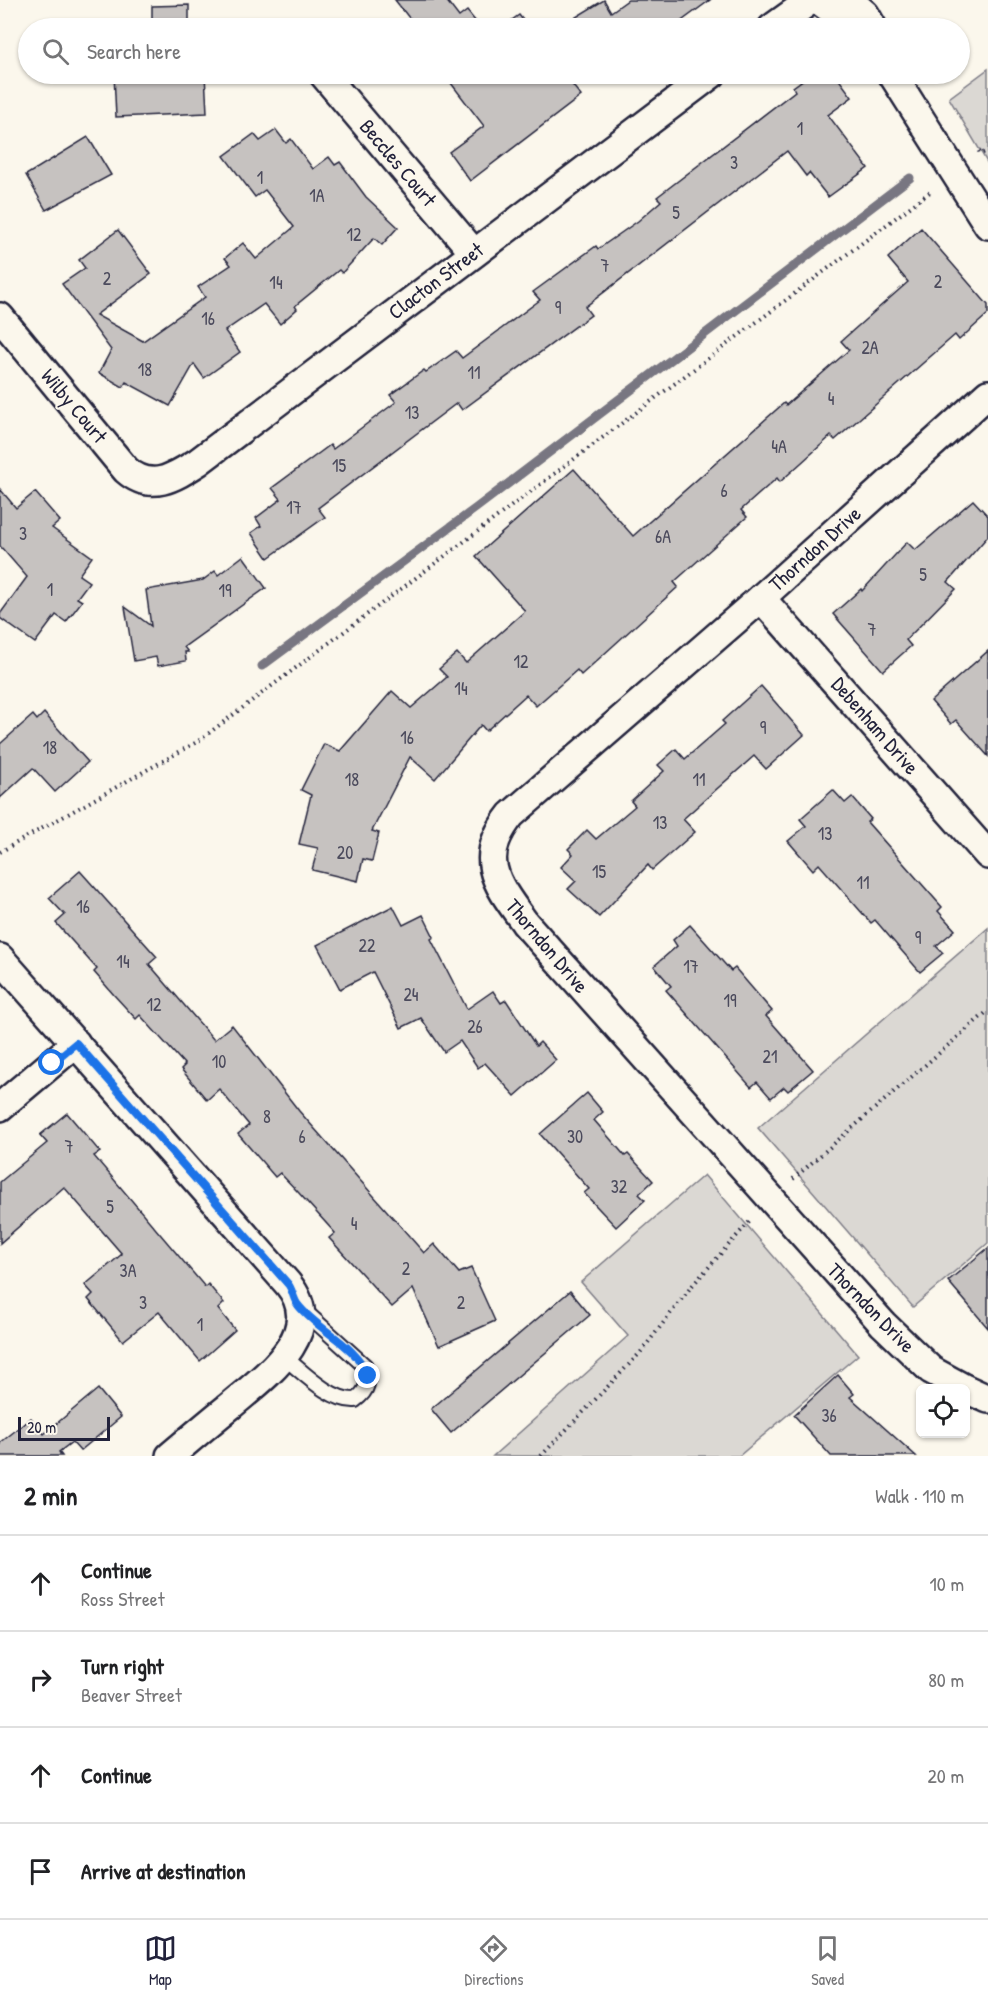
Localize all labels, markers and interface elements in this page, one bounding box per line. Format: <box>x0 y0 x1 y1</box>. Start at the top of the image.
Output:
search box <box>18 18 970 84</box>
icon: search <box>39 35 72 68</box>
text: Search here <box>87 36 181 66</box>
street label: Beccles Court <box>353 113 444 213</box>
house number: 1 <box>797 116 803 141</box>
house number: 3 <box>730 150 738 175</box>
house number: 1 <box>257 165 263 190</box>
house number: 1A <box>309 183 325 208</box>
house number: 5 <box>672 200 680 225</box>
house number: 12 <box>347 222 362 247</box>
street label: Clacton Street <box>382 235 490 326</box>
house number: 7 <box>601 253 610 278</box>
house number: 2 <box>103 266 112 291</box>
house number: 2 <box>934 269 943 294</box>
house number: 14 <box>269 270 283 295</box>
house number: 9 <box>555 295 562 320</box>
house number: 16 <box>201 306 215 331</box>
house number: 2A <box>861 335 879 360</box>
house number: 18 <box>138 357 152 382</box>
house number: 11 <box>467 360 481 385</box>
street label: Wilby Court <box>35 362 115 450</box>
house number: 4 <box>828 386 835 411</box>
house number: 13 <box>405 400 419 425</box>
house number: 4A <box>771 434 787 459</box>
house number: 15 <box>332 453 346 478</box>
house number: 6 <box>720 478 728 503</box>
house number: 17 <box>286 495 302 520</box>
street label: Thorndon Drive <box>762 499 867 598</box>
house number: 3 <box>19 521 27 546</box>
house number: 6A <box>655 524 671 549</box>
house number: 5 <box>919 562 927 587</box>
house number: 1 <box>47 577 53 602</box>
house number: 19 <box>218 578 232 603</box>
house number: 7 <box>868 617 877 642</box>
house number: 12 <box>514 649 529 674</box>
street label: Debenham Drive <box>825 671 926 781</box>
house number: 14 <box>454 676 468 701</box>
house number: 9 <box>760 715 767 740</box>
house number: 16 <box>400 725 414 750</box>
house number: 18 <box>43 735 57 760</box>
house number: 18 <box>345 767 359 792</box>
house number: 11 <box>692 767 706 792</box>
house number: 13 <box>653 810 667 835</box>
house number: 13 <box>818 821 832 846</box>
house number: 20 <box>337 840 353 865</box>
house number: 15 <box>592 859 606 884</box>
house number: 11 <box>856 870 870 895</box>
street label: Thorndon Drive <box>499 892 596 999</box>
house number: 16 <box>76 894 90 919</box>
house number: 9 <box>915 925 922 950</box>
house number: 22 <box>359 933 376 958</box>
house number: 14 <box>116 949 130 974</box>
house number: 17 <box>683 954 699 979</box>
house number: 24 <box>403 982 419 1007</box>
house number: 19 <box>723 988 737 1013</box>
house number: 12 <box>147 992 162 1017</box>
house number: 26 <box>467 1014 483 1039</box>
house number: 21 <box>763 1044 777 1069</box>
route start <box>38 1049 64 1075</box>
house number: 10 <box>212 1049 226 1074</box>
house number: 8 <box>263 1104 271 1129</box>
house number: 6 <box>298 1124 306 1149</box>
house number: 30 <box>567 1124 583 1149</box>
house number: 7 <box>65 1134 74 1159</box>
house number: 32 <box>611 1174 628 1199</box>
house number: 5 <box>106 1194 114 1219</box>
house number: 4 <box>351 1211 358 1236</box>
house number: 2 <box>402 1256 411 1281</box>
street label: Thorndon Drive <box>821 1256 922 1359</box>
house number: 3A <box>120 1258 137 1283</box>
house number: 3 <box>139 1290 147 1315</box>
house number: 2 <box>457 1290 466 1315</box>
house number: 1 <box>197 1312 203 1337</box>
route end <box>354 1362 380 1388</box>
map controls <box>916 1384 970 1438</box>
button: locate <box>916 1384 970 1438</box>
house number: 36 <box>821 1403 837 1428</box>
scale bar <box>18 1414 110 1442</box>
text: 20 m <box>27 1416 56 1438</box>
text: 2 min <box>24 1478 77 1513</box>
text: Walk · 110 m <box>875 1482 964 1509</box>
text: Continue <box>81 1555 152 1585</box>
icon: ahead <box>24 1567 57 1600</box>
text: 10 m <box>930 1570 964 1597</box>
text: Ross Street <box>81 1585 165 1612</box>
text: Turn right <box>81 1651 164 1681</box>
icon: right <box>24 1663 57 1696</box>
text: 80 m <box>928 1666 964 1693</box>
text: Beaver Street <box>81 1681 182 1708</box>
icon: ahead <box>24 1759 57 1792</box>
text: Continue <box>81 1760 152 1790</box>
text: 20 m <box>927 1762 964 1789</box>
icon: arrive <box>24 1855 57 1888</box>
text: Arrive at destination <box>81 1856 246 1886</box>
tab: Map <box>144 1932 177 1990</box>
tab: Directions <box>465 1932 523 1990</box>
tab: Saved <box>811 1932 844 1990</box>

